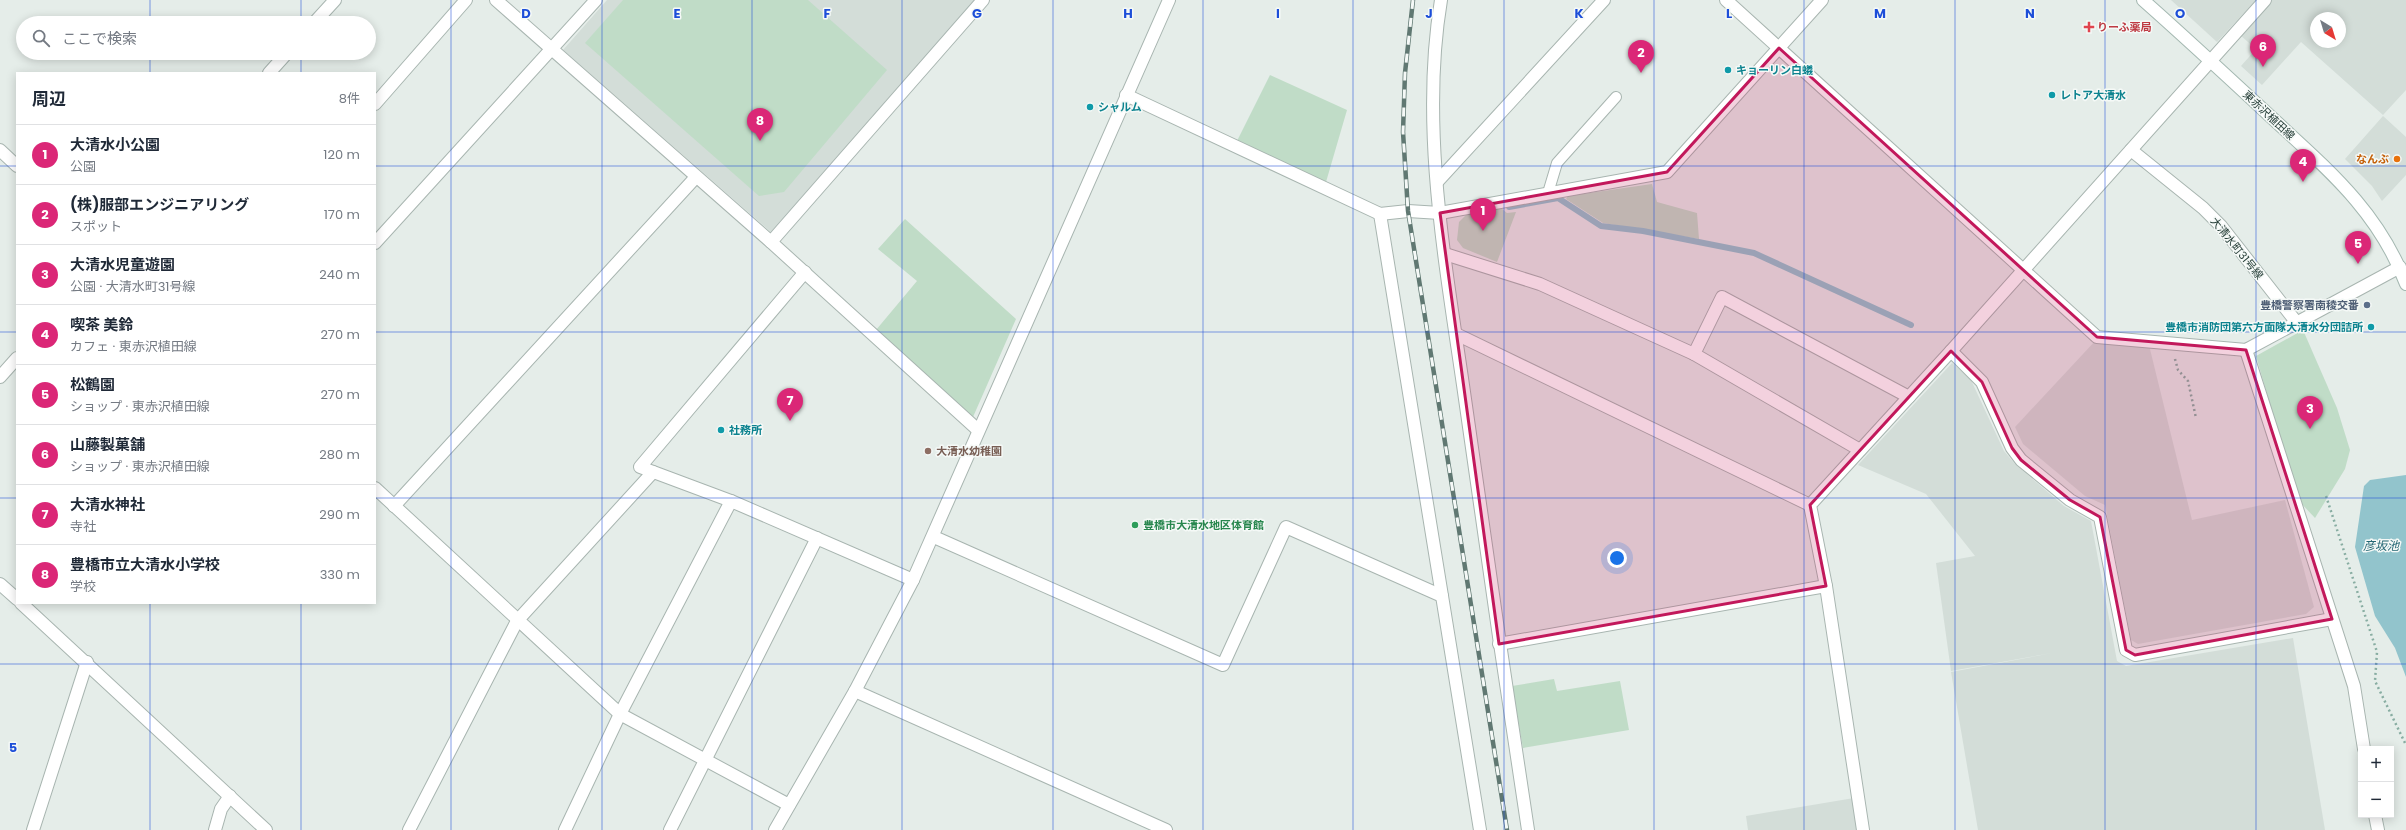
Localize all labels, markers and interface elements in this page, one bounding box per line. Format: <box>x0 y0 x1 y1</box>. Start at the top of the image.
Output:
text: D <box>521 4 531 23</box>
text: E <box>673 4 681 23</box>
text: F <box>823 4 831 23</box>
text: G <box>972 4 982 23</box>
text: H <box>1123 4 1133 23</box>
text: I <box>1276 4 1280 23</box>
text: J <box>1425 4 1433 23</box>
text: K <box>1574 4 1584 23</box>
text: L <box>1726 4 1732 23</box>
text: M <box>1874 4 1886 23</box>
text: N <box>2025 4 2035 23</box>
text: O <box>2175 4 2185 23</box>
north arrow <box>2310 12 2346 48</box>
search box <box>16 16 376 60</box>
place label: りーふ薬局 <box>2097 19 2152 35</box>
marker: りーふ薬局 <box>2084 22 2094 32</box>
icon: search <box>30 27 52 49</box>
text: ここで検索 <box>62 28 137 49</box>
pin: 6 <box>2250 34 2276 67</box>
pin: 2 <box>1628 40 1654 73</box>
place label: キョーリン白蟻 <box>1736 62 1813 78</box>
marker: キョーリン白蟻 <box>1723 65 1733 75</box>
text: 周辺 <box>32 87 66 111</box>
place label: レトア大清水 <box>2060 87 2126 103</box>
street label: 東赤沢植田線 <box>2239 87 2299 143</box>
text: 8件 <box>339 89 360 108</box>
marker: レトア大清水 <box>2047 90 2057 100</box>
place label: シャルム <box>1098 99 1142 115</box>
marker: シャルム <box>1085 102 1095 112</box>
pin: 8 <box>747 108 773 141</box>
text: 大清水小公園 <box>70 134 160 155</box>
text: 1 <box>43 145 47 164</box>
text: 120 m <box>323 145 360 164</box>
pin: 4 <box>2290 149 2316 182</box>
place label: なんぶ <box>2356 151 2389 167</box>
marker: なんぶ <box>2392 154 2402 164</box>
text: 公園 <box>70 157 96 176</box>
text: (株)服部エンジニアリング <box>70 194 249 215</box>
pin: 1 <box>1470 198 1496 231</box>
text: 2 <box>41 205 49 224</box>
text: 170 m <box>324 205 360 224</box>
street label: 大清水町31号線 <box>2207 213 2267 283</box>
text: スポット <box>70 217 122 236</box>
pin: 5 <box>2345 231 2371 264</box>
text: 大清水児童遊園 <box>70 254 175 275</box>
text: 3 <box>41 265 49 284</box>
text: 240 m <box>319 265 360 284</box>
text: 公園 · 大清水町31号線 <box>70 277 196 296</box>
place label: 豊橋警察署南稜交番 <box>2260 297 2359 313</box>
marker: 豊橋警察署南稜交番 <box>2362 300 2372 310</box>
text: 喫茶 美鈴 <box>70 314 133 335</box>
place label: 豊橋市消防団第六方面隊大清水分団詰所 <box>2165 319 2363 335</box>
marker: 豊橋市消防団第六方面隊大清水分団詰所 <box>2366 322 2376 332</box>
text: 4 <box>41 325 49 344</box>
text: 270 m <box>320 325 360 344</box>
text: カフェ · 東赤沢植田線 <box>70 337 197 356</box>
text: 松鶴園 <box>70 374 115 395</box>
text: 5 <box>41 385 49 404</box>
text: 270 m <box>320 385 360 404</box>
pin: 7 <box>777 388 803 421</box>
pin: 3 <box>2297 396 2323 429</box>
text: ショップ · 東赤沢植田線 <box>70 397 210 416</box>
place label: 社務所 <box>729 422 762 438</box>
marker: 社務所 <box>716 425 726 435</box>
text: 山藤製菓舗 <box>70 434 145 455</box>
place label: 大清水幼稚園 <box>936 443 1002 459</box>
text: 6 <box>41 445 49 464</box>
text: 280 m <box>319 445 360 464</box>
marker: 大清水幼稚園 <box>923 446 933 456</box>
text: ショップ · 東赤沢植田線 <box>70 457 210 476</box>
text: 大清水神社 <box>70 494 145 515</box>
text: 7 <box>42 505 48 524</box>
text: 290 m <box>319 505 360 524</box>
text: 寺社 <box>70 517 96 536</box>
place label: 豊橋市大清水地区体育館 <box>1143 517 1264 533</box>
marker: 豊橋市大清水地区体育館 <box>1130 520 1140 530</box>
water label: 彦坂池 <box>2363 537 2400 554</box>
your location <box>1607 548 1627 568</box>
text: 豊橋市立大清水小学校 <box>70 554 220 575</box>
text: 8 <box>41 565 49 584</box>
text: 330 m <box>320 565 360 584</box>
text: 学校 <box>70 577 96 596</box>
text: 5 <box>9 738 17 757</box>
map controls <box>2358 746 2394 818</box>
button: + <box>2358 746 2394 782</box>
button: − <box>2358 782 2394 818</box>

